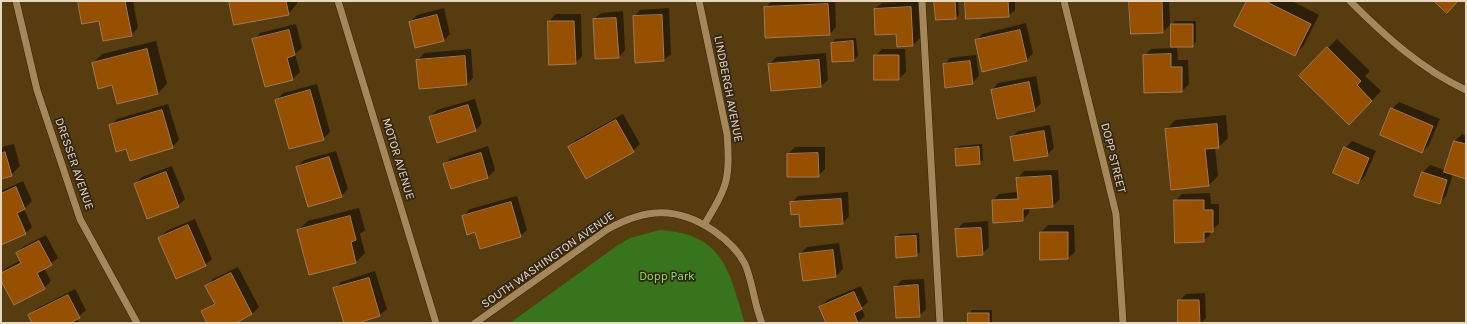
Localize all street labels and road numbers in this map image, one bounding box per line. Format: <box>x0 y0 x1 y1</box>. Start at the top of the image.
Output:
street label: LINDBERGH AVENUE <box>711 35 745 143</box>
street label: DRESSER AVENUE <box>52 116 96 212</box>
street label: MOTOR AVENUE <box>379 116 417 202</box>
street label: DOPP STREET <box>1097 121 1129 195</box>
street label: SOUTH WASHINGTON AVENUE <box>479 208 617 312</box>

